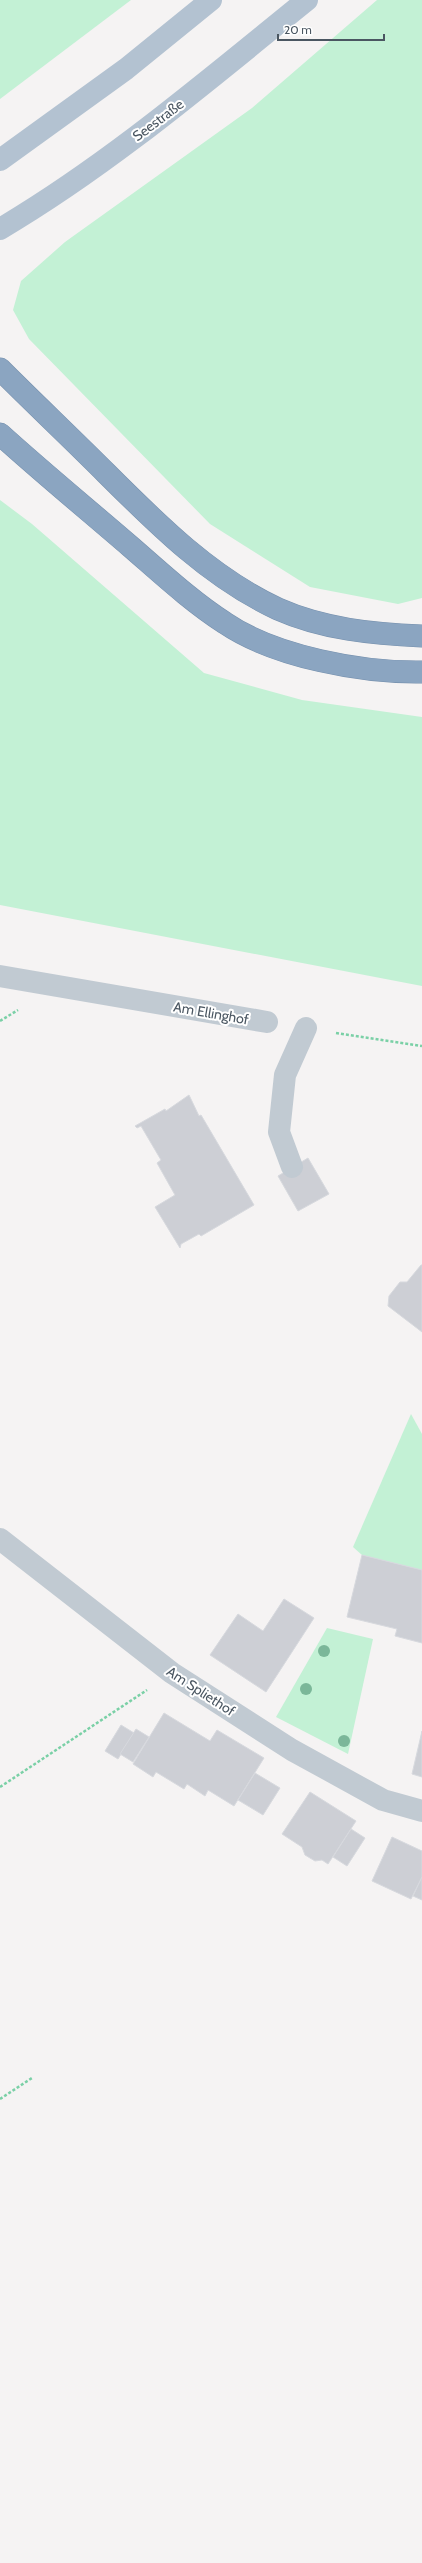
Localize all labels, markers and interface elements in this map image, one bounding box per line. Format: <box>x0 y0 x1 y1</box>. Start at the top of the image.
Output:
scale bar <box>278 16 384 42</box>
text: 20 m <box>284 22 312 37</box>
street label: Seestraße <box>129 95 187 145</box>
street label: Am Ellinghof <box>172 998 250 1029</box>
street label: Am Spliethof <box>163 1662 239 1720</box>

